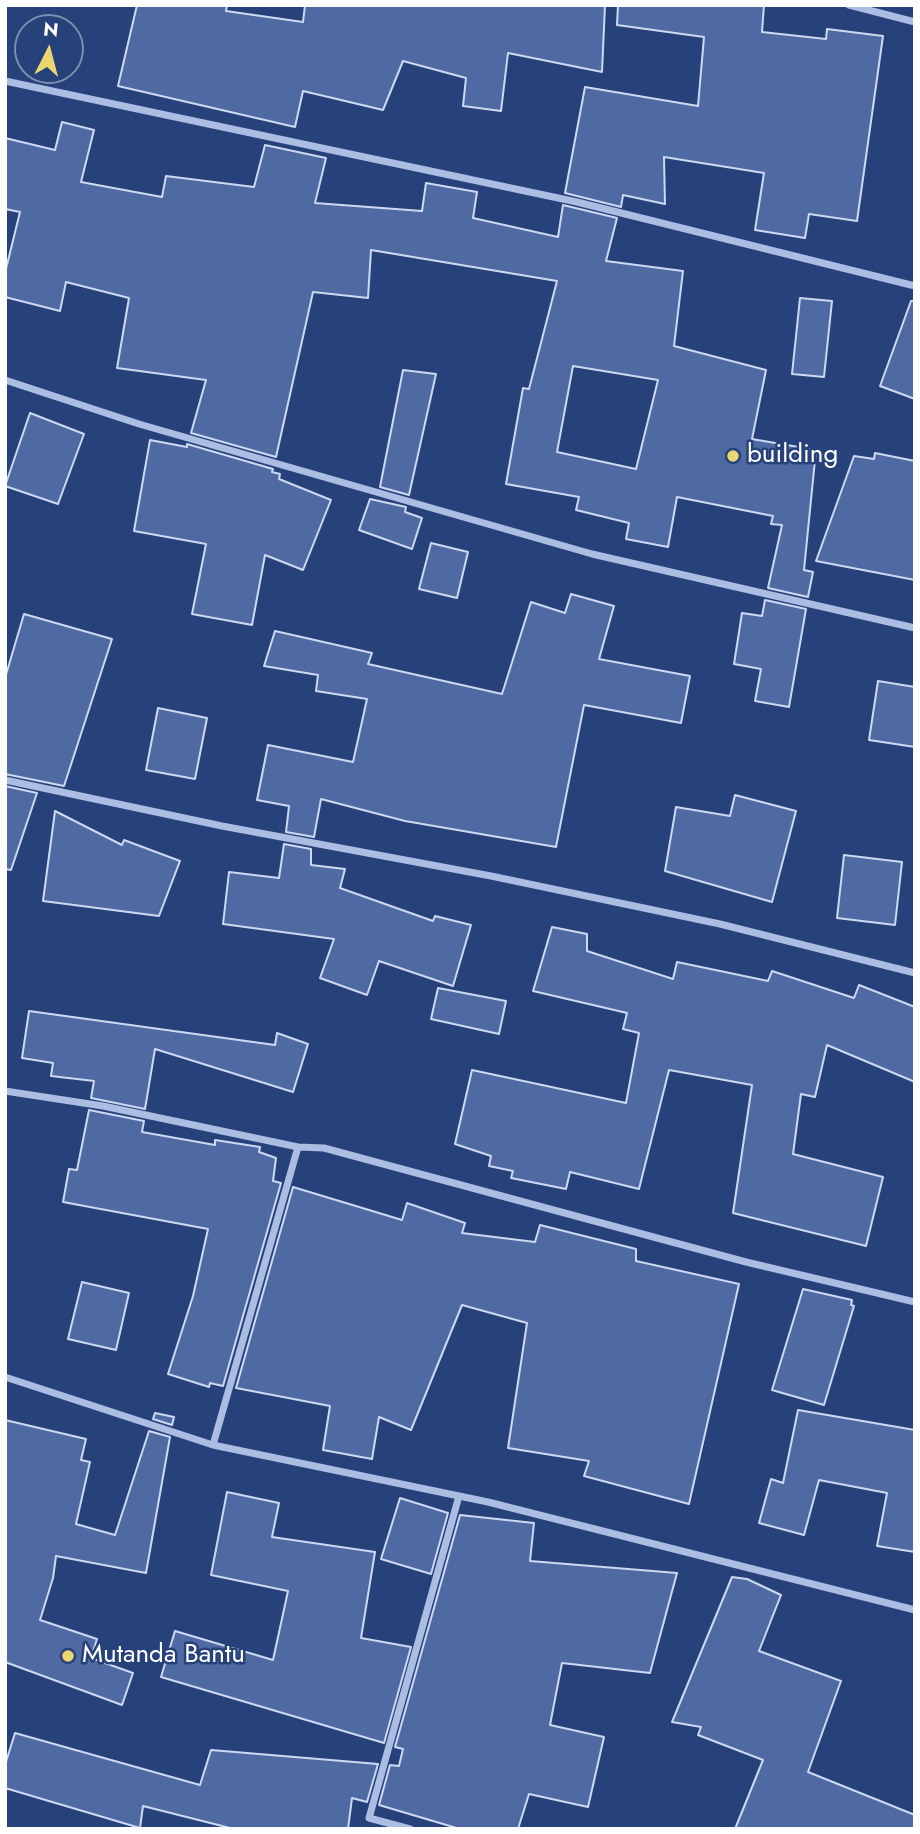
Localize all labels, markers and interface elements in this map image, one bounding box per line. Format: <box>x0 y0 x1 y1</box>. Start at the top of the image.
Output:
north arrow <box>14 14 84 84</box>
text: N <box>42 15 60 44</box>
place label: building <box>747 440 838 472</box>
marker: building <box>725 448 741 464</box>
place label: Mutanda Bantu <box>82 1640 245 1672</box>
marker: Mutanda Bantu <box>60 1648 76 1664</box>

